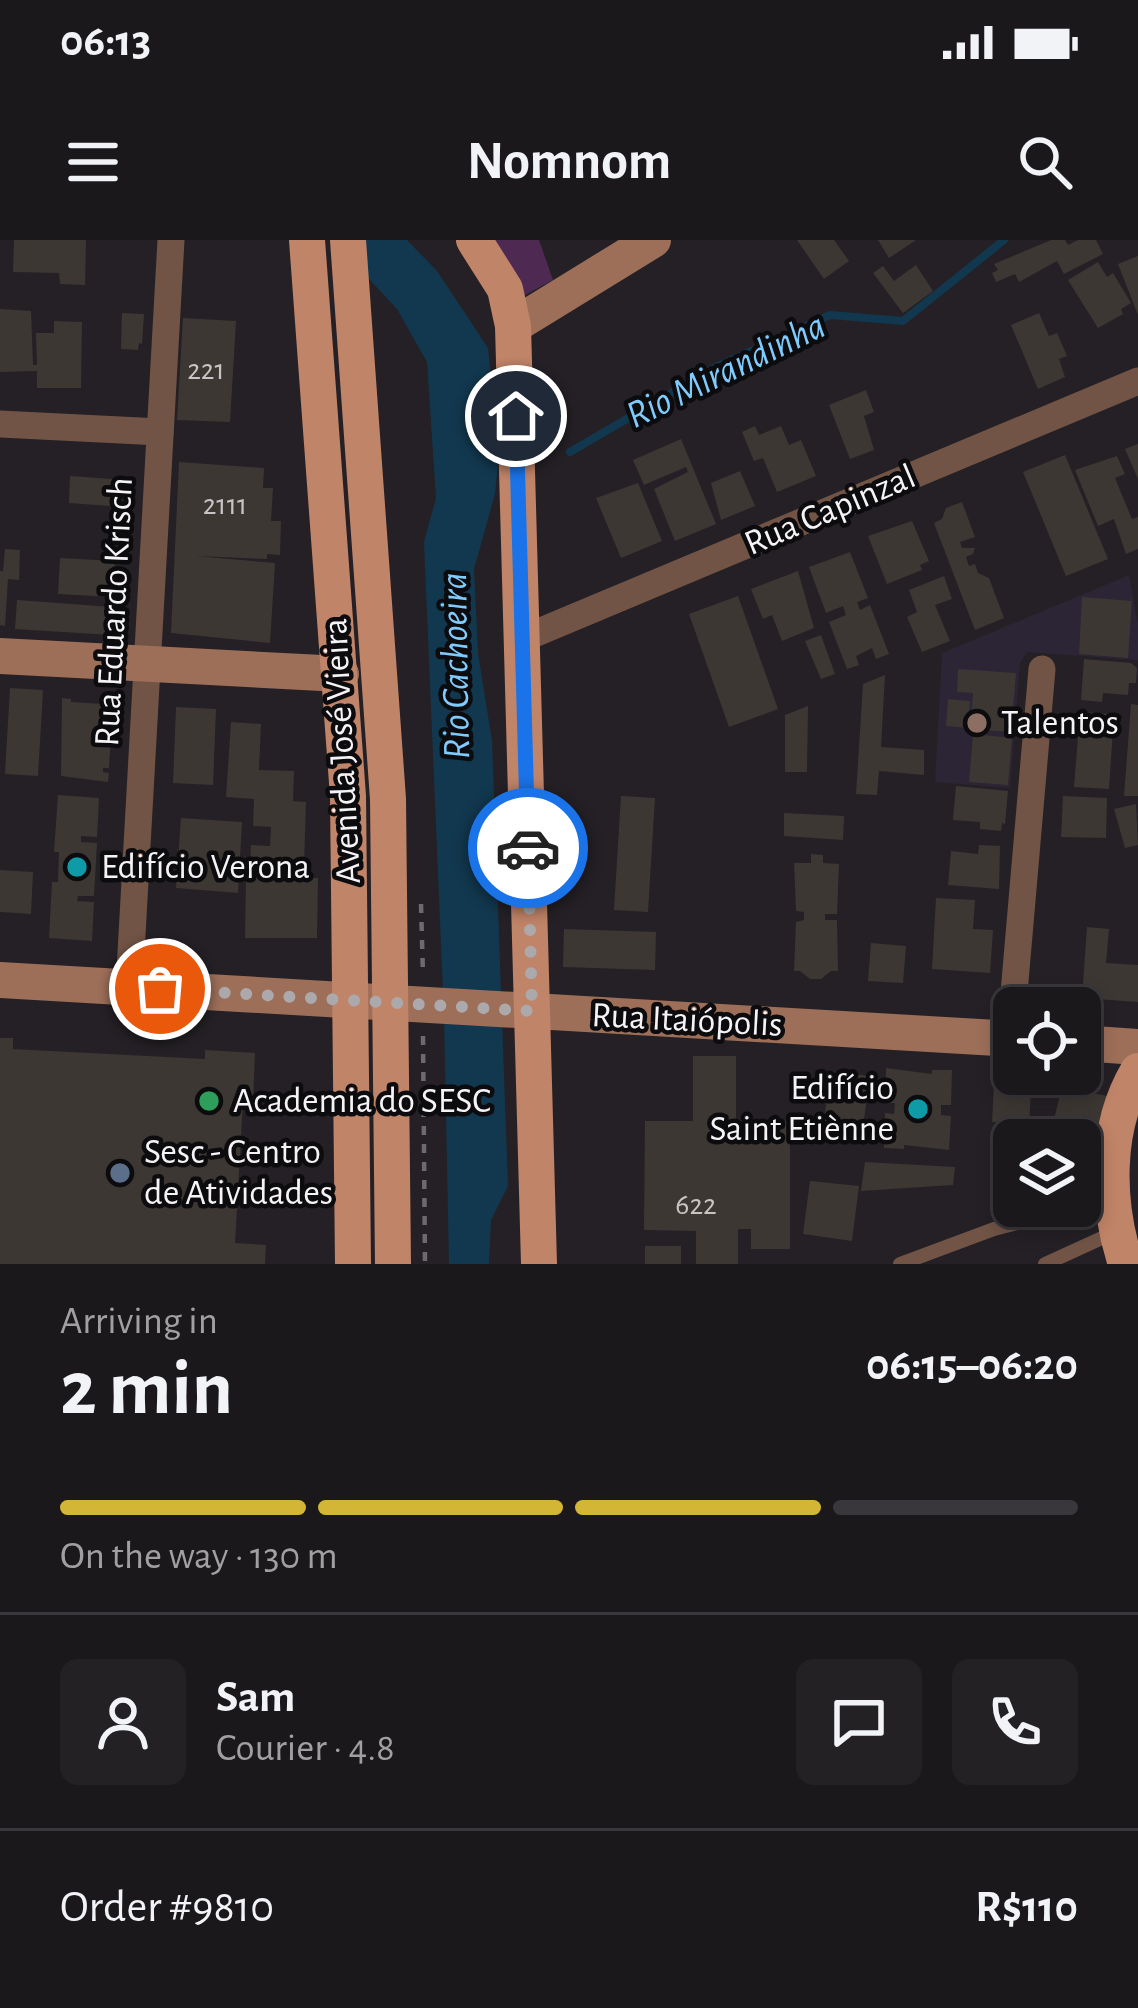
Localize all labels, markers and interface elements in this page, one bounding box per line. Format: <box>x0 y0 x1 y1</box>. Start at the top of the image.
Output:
text: 06:13 <box>60 19 151 64</box>
icon: menu <box>60 129 126 195</box>
icon: search <box>1012 129 1078 195</box>
text: Nomnom <box>467 135 671 189</box>
water label: Rio Mirandinha <box>620 306 832 436</box>
house number: 221 <box>187 355 225 385</box>
pin <box>465 365 567 467</box>
icon: home <box>483 383 549 449</box>
street label: Rua Capinzal <box>739 458 921 562</box>
street label: Rua Eduardo Krisch <box>89 477 139 747</box>
house number: 2111 <box>203 490 247 520</box>
water label: Rio Cachoeira <box>435 572 477 760</box>
street label: Avenida José Vieira <box>317 617 367 885</box>
place label: Talentos <box>1001 705 1119 741</box>
marker: Talentos <box>964 710 990 736</box>
courier <box>468 788 588 908</box>
icon: car <box>495 815 561 881</box>
place label: Edifício Verona <box>101 849 310 885</box>
marker: Edifício Verona <box>64 854 90 880</box>
pin <box>109 938 211 1040</box>
icon: bag <box>127 956 193 1022</box>
map controls <box>993 987 1101 1227</box>
button: locate <box>993 987 1101 1095</box>
street label: Rua Itaiópolis <box>591 997 783 1043</box>
place label: Edifício Saint Etiènne <box>710 1070 894 1147</box>
place label: Academia do SESC <box>233 1083 491 1119</box>
marker: Academia do SESC <box>196 1088 222 1114</box>
marker: Edifício Saint Etiènne <box>905 1096 931 1122</box>
button: layers <box>993 1119 1101 1227</box>
place label: Sesc - Centro de Atividades <box>144 1134 333 1211</box>
marker: Sesc - Centro de Atividades <box>107 1160 133 1186</box>
house number: 622 <box>675 1190 717 1220</box>
text: Arriving in <box>60 1302 218 1341</box>
text: 06:15–06:20 <box>866 1343 1078 1388</box>
text: 2 min <box>60 1351 233 1429</box>
text: On the way · 130 m <box>60 1537 338 1576</box>
button: person <box>60 1659 186 1785</box>
button: chat <box>796 1659 922 1785</box>
button: phone <box>952 1659 1078 1785</box>
text: Sam <box>216 1675 295 1720</box>
text: Courier · 4.8 <box>216 1729 395 1768</box>
text: Order #9810 <box>60 1885 274 1930</box>
text: R$110 <box>975 1885 1078 1930</box>

